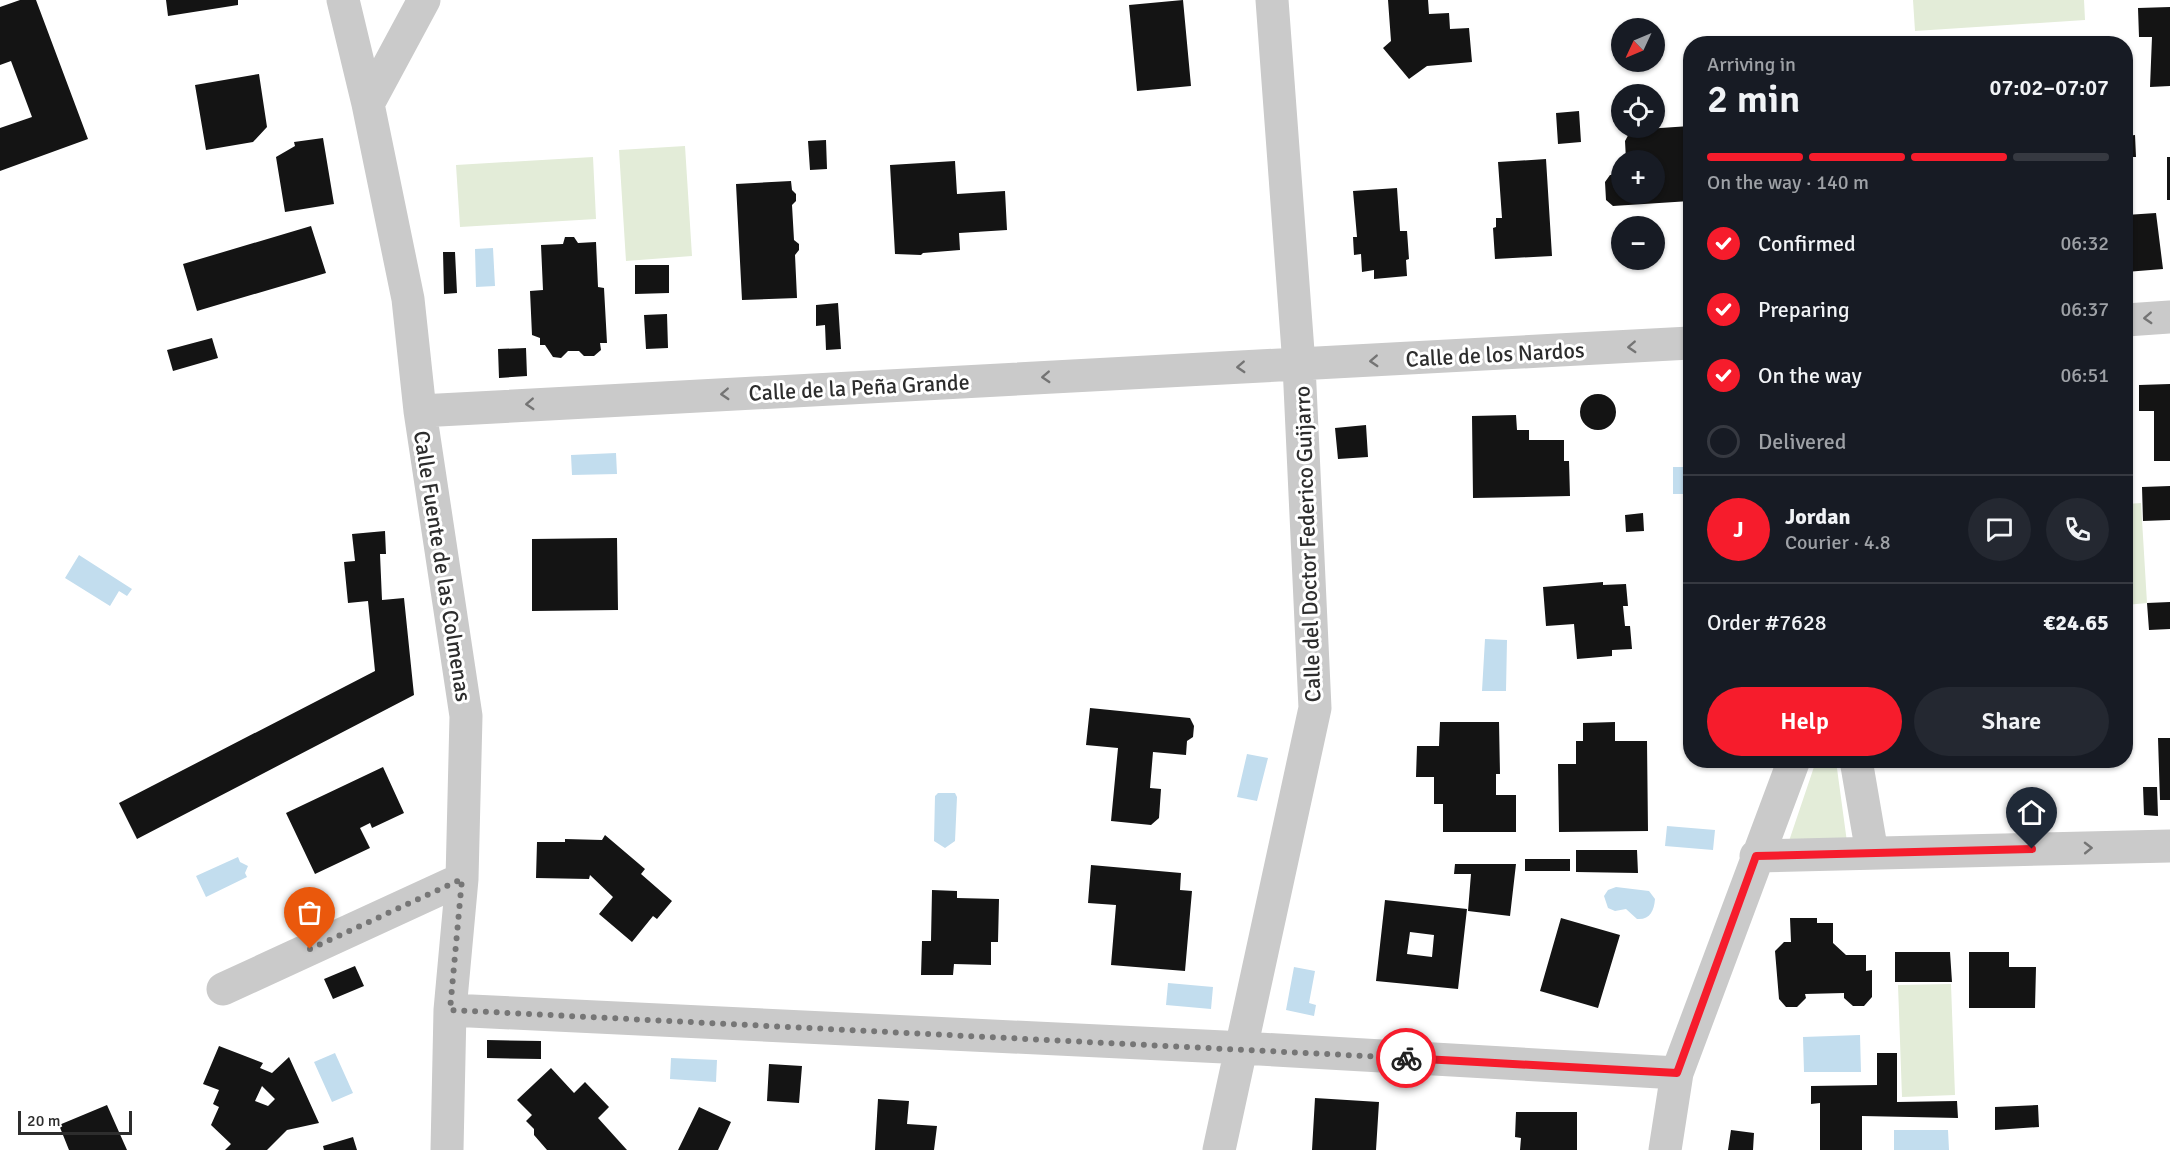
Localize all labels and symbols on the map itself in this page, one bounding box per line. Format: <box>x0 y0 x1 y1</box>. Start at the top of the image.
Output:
north arrow <box>1611 18 1665 72</box>
one-way arrow <box>2143 312 2152 325</box>
street label: Calle de los Nardos <box>1405 336 1585 373</box>
one-way arrow <box>1628 340 1637 353</box>
one-way arrow <box>1370 354 1379 367</box>
one-way arrow <box>1236 361 1245 374</box>
street label: Calle de la Peña Grande <box>748 368 970 407</box>
one-way arrow <box>1041 371 1050 384</box>
street label: Calle del Doctor Federico Guijarro <box>1288 385 1327 703</box>
one-way arrow <box>721 387 730 400</box>
one-way arrow <box>526 397 535 410</box>
street label: Calle Fuente de las Colmenas <box>408 429 477 703</box>
pin <box>2006 787 2057 849</box>
one-way arrow <box>2083 842 2092 854</box>
pin <box>284 887 335 949</box>
courier <box>1376 1028 1436 1088</box>
scale bar <box>18 1108 132 1136</box>

